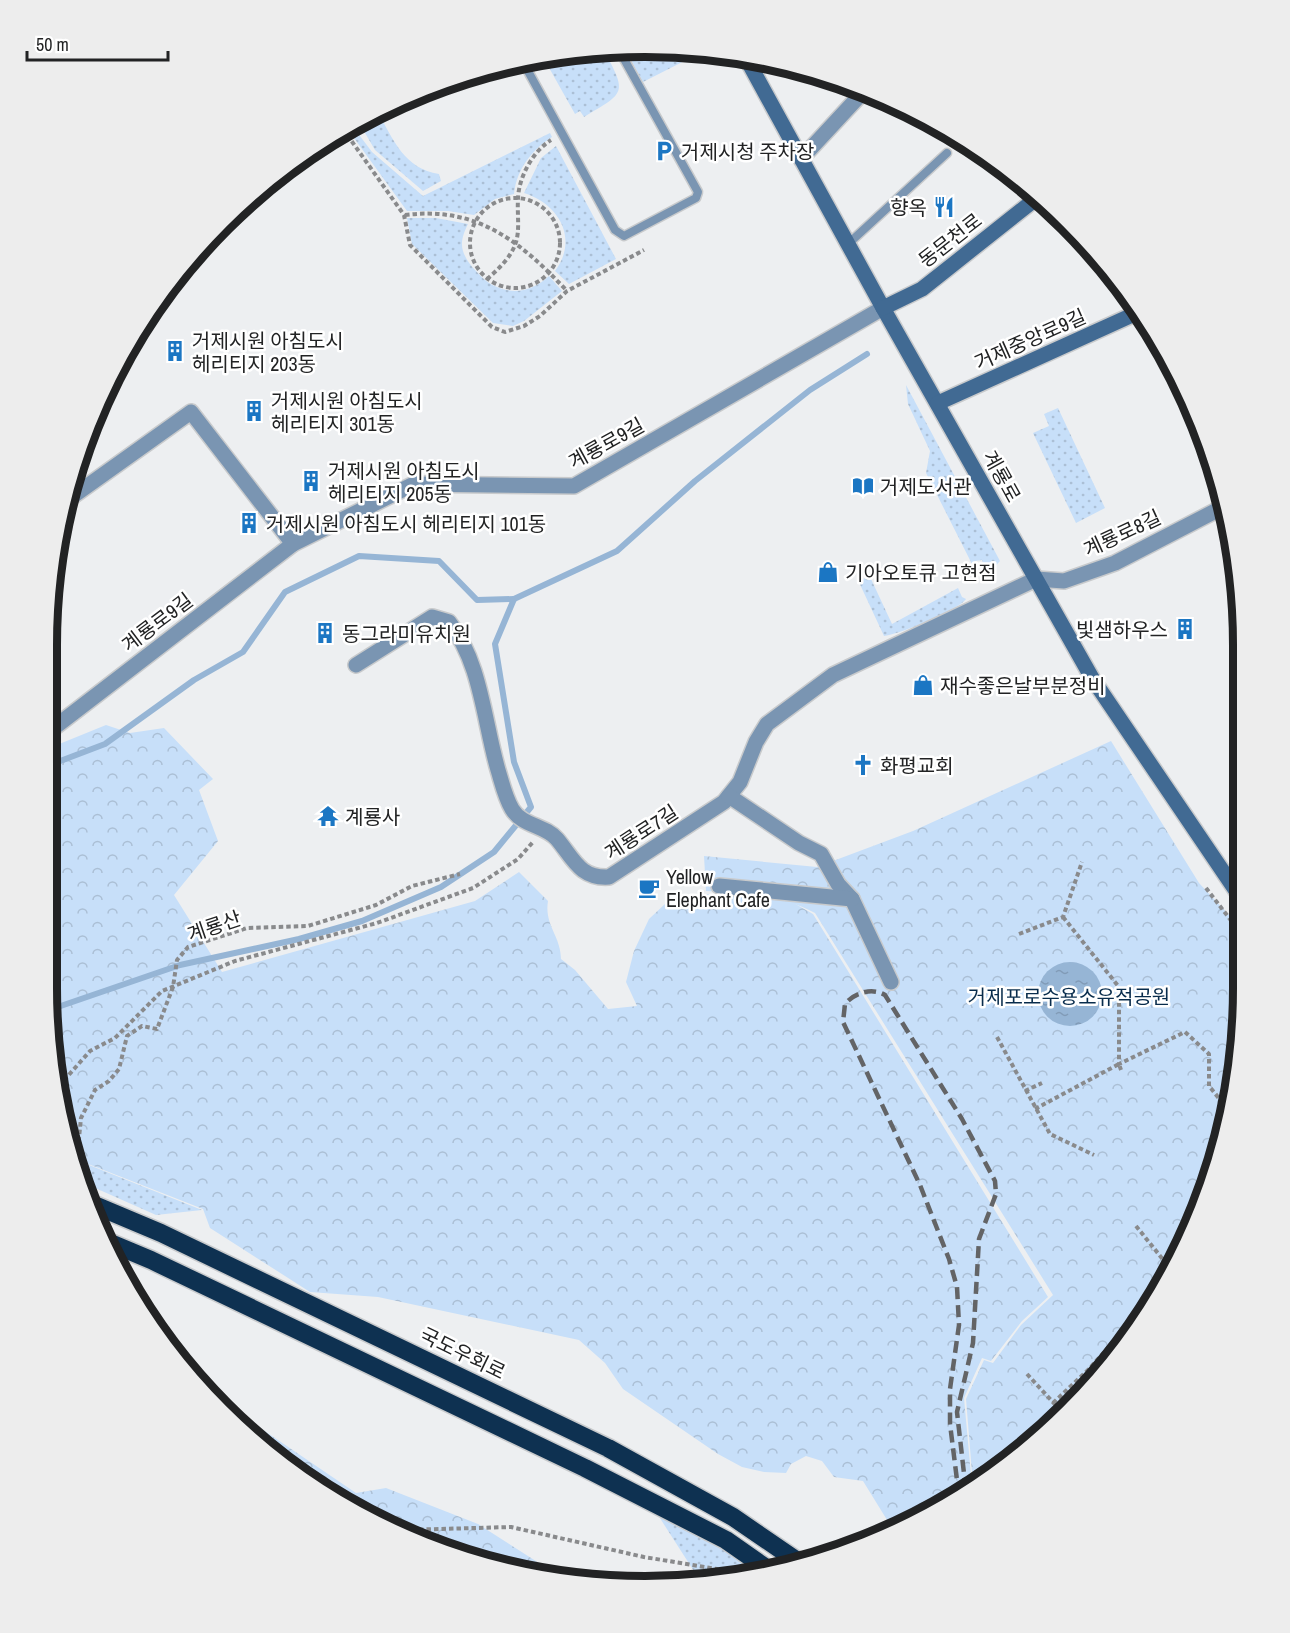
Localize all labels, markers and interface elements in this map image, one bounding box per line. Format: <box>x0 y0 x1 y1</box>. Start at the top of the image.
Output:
scale bar <box>27 24 168 62</box>
text: 50 m <box>36 32 69 57</box>
place label: 거제시청 주차장 <box>681 138 814 165</box>
parking icon: 거제시청 주차장 <box>652 139 676 163</box>
place label: 향옥 <box>890 194 927 221</box>
restaurant icon: 향옥 <box>932 195 956 219</box>
street label: 동문천로 <box>913 207 987 273</box>
street label: 거제중앙로9길 <box>970 302 1090 376</box>
place label: 거제시원 아침도시 헤리티지 203동 <box>192 327 344 377</box>
building icon: 거제시원 아침도시 헤리티지 203동 <box>163 339 187 363</box>
place label: 거제시원 아침도시 헤리티지 301동 <box>271 387 423 437</box>
building icon: 거제시원 아침도시 헤리티지 301동 <box>242 399 266 423</box>
street label: 계룡로9길 <box>563 411 649 475</box>
street label: 계룡로 <box>977 445 1027 507</box>
place label: 거제시원 아침도시 헤리티지 205동 <box>328 457 480 507</box>
building icon: 거제시원 아침도시 헤리티지 205동 <box>299 469 323 493</box>
place label: 거제도서관 <box>880 473 972 500</box>
library icon: 거제도서관 <box>851 474 875 498</box>
street label: 계룡로8길 <box>1079 503 1165 563</box>
place label: 거제시원 아침도시 헤리티지 101동 <box>266 510 546 537</box>
building icon: 거제시원 아침도시 헤리티지 101동 <box>237 511 261 535</box>
place label: 기아오토큐 고현점 <box>845 559 997 586</box>
shop icon: 기아오토큐 고현점 <box>816 560 840 584</box>
street label: 계룡로9길 <box>116 586 198 658</box>
place label: 빛샘하우스 <box>1076 616 1168 643</box>
building icon: 빛샘하우스 <box>1173 617 1197 641</box>
place label: 동그라미유치원 <box>342 620 471 647</box>
building icon: 동그라미유치원 <box>313 621 337 645</box>
place label: 재수좋은날부분정비 <box>940 672 1106 699</box>
shop icon: 재수좋은날부분정비 <box>911 673 935 697</box>
place label: 화평교회 <box>880 752 954 779</box>
church icon: 화평교회 <box>851 753 875 777</box>
street label: 계룡로7길 <box>599 798 683 866</box>
place label: 계룡사 <box>345 803 400 830</box>
temple icon: 계룡사 <box>316 804 340 828</box>
place label: Yellow Elephant Cafe <box>666 863 770 913</box>
cafe icon: Yellow Elephant Cafe <box>637 876 661 900</box>
street label: 계룡산 <box>184 904 244 948</box>
park label: 거제포로수용소유적공원 <box>968 983 1170 1010</box>
street label: 국도우회로 <box>416 1321 510 1385</box>

